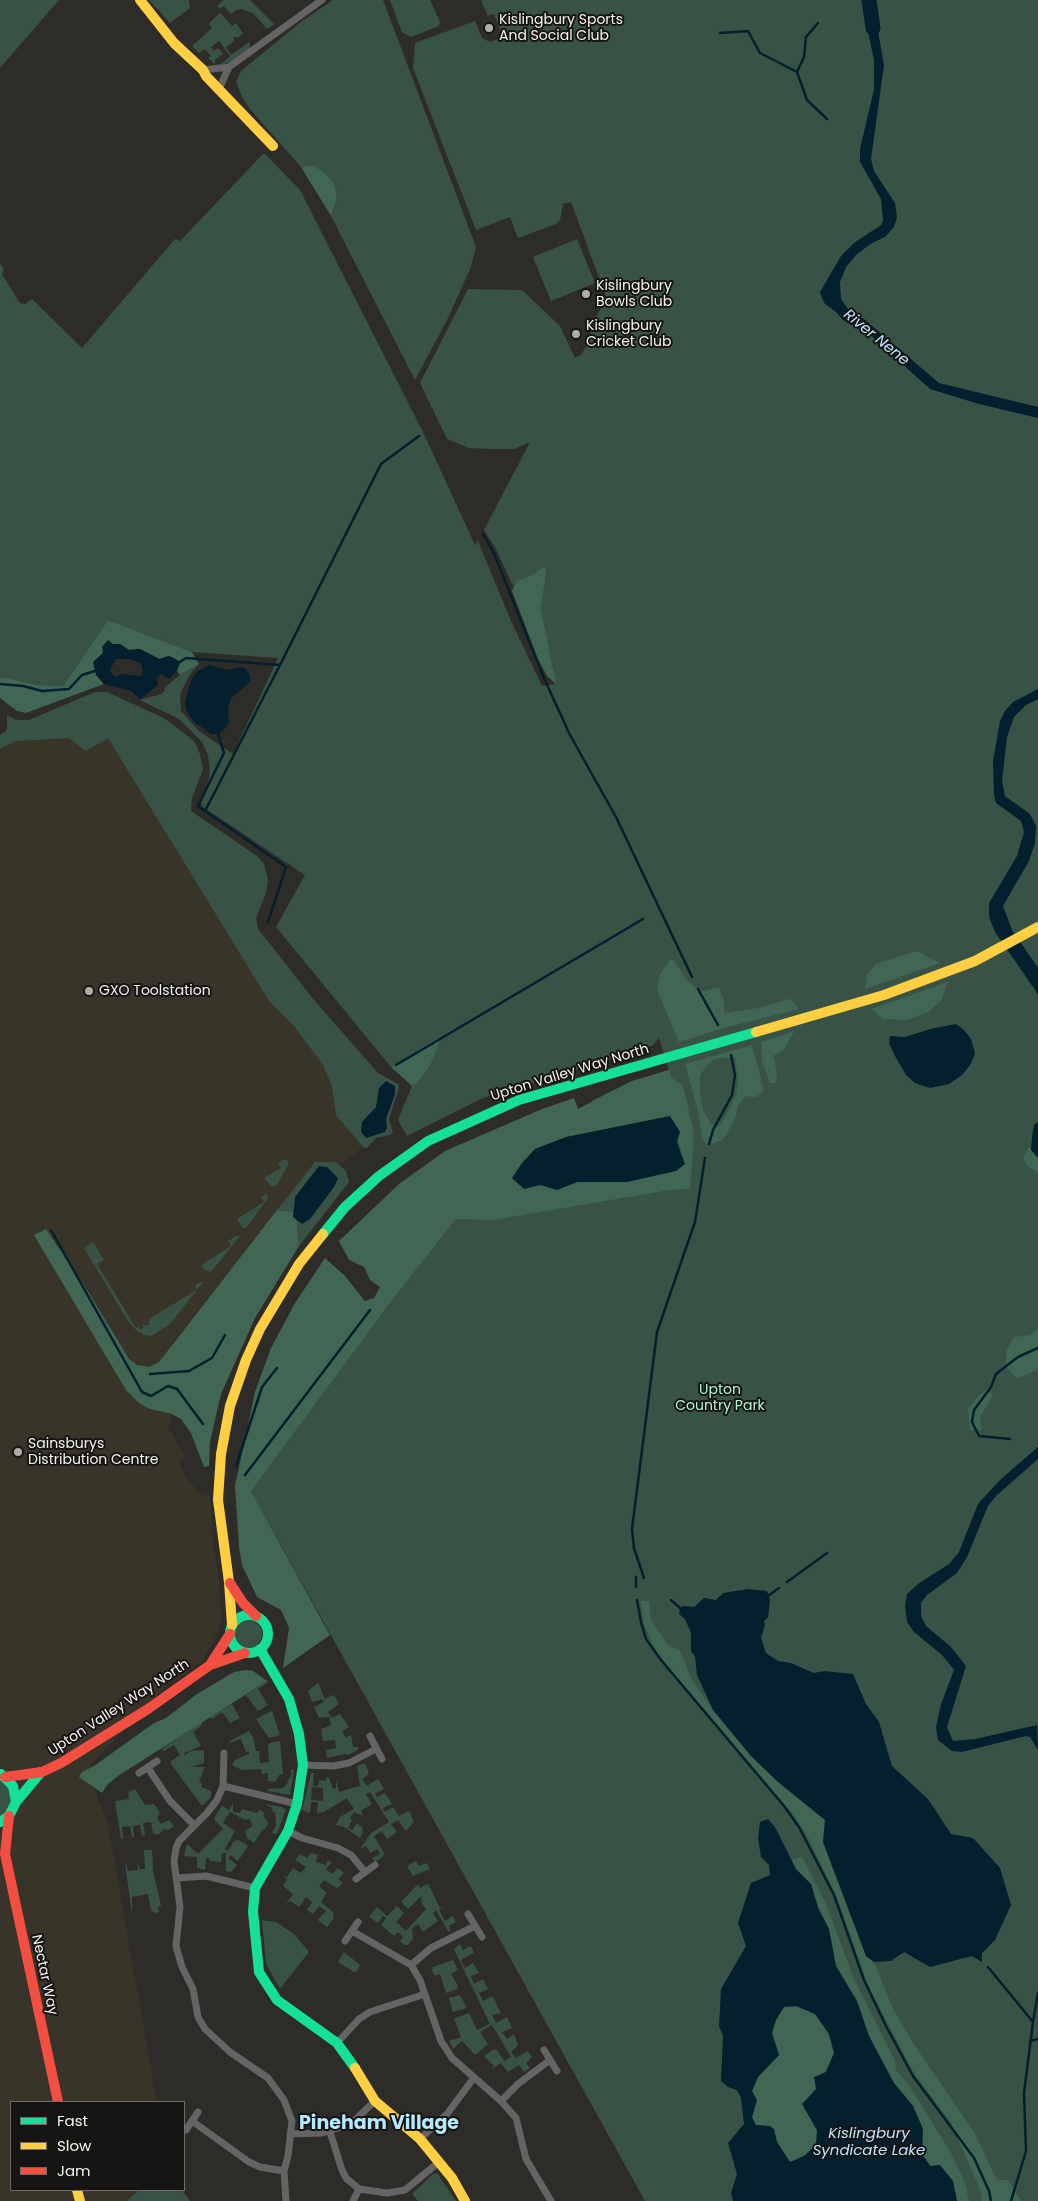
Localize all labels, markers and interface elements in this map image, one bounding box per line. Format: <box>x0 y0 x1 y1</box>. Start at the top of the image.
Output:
place label: Kislingbury Sports And Social Club <box>499 12 623 44</box>
marker: Kislingbury Sports And Social Club <box>483 22 495 34</box>
place label: Kislingbury Bowls Club <box>596 278 672 310</box>
marker: Kislingbury Bowls Club <box>580 288 592 300</box>
water label: River Nene <box>840 306 912 370</box>
place label: Kislingbury Cricket Club <box>586 318 671 351</box>
marker: Kislingbury Cricket Club <box>570 328 582 340</box>
place label: GXO Toolstation <box>99 983 211 999</box>
marker: GXO Toolstation <box>83 985 95 997</box>
street label: Upton Valley Way North <box>489 1041 651 1105</box>
park label: Upton Country Park <box>675 1382 765 1414</box>
place label: Sainsburys Distribution Centre <box>28 1436 158 1468</box>
marker: Sainsburys Distribution Centre <box>12 1446 24 1458</box>
street label: Upton Valley Way North <box>45 1656 193 1760</box>
street label: Nectar Way <box>27 1933 61 2017</box>
legend <box>10 2101 185 2191</box>
text: Fast <box>57 2110 88 2131</box>
district label: Pineham Village <box>299 2113 459 2135</box>
water label: Kislingbury Syndicate Lake <box>813 2125 925 2160</box>
text: Slow <box>57 2135 91 2156</box>
text: Jam <box>57 2160 91 2181</box>

